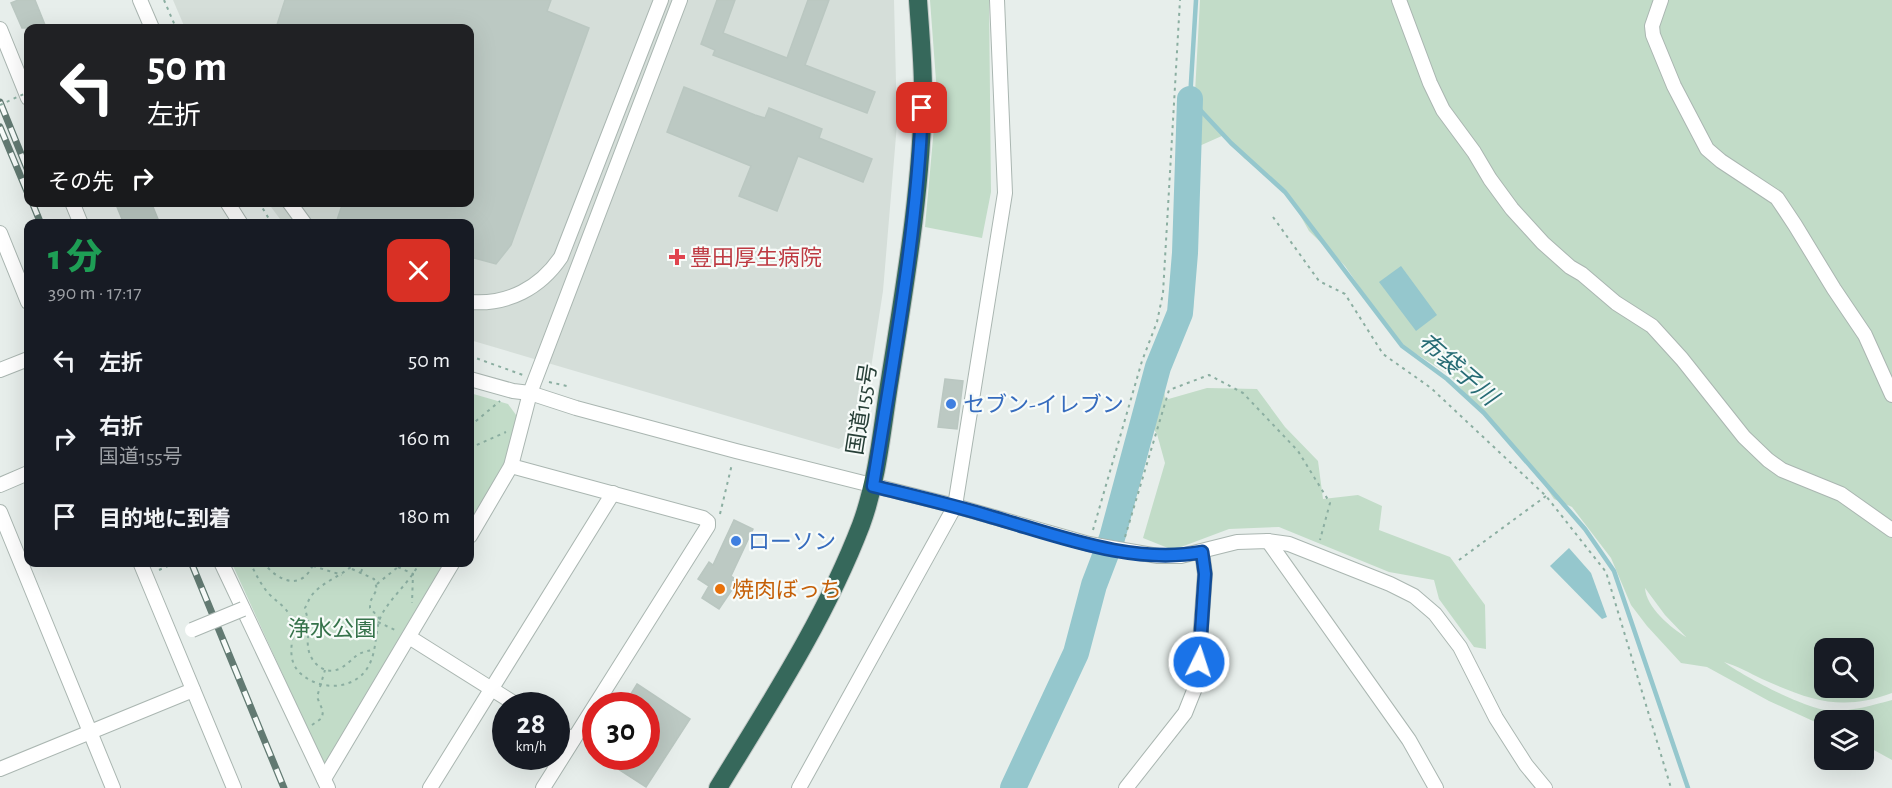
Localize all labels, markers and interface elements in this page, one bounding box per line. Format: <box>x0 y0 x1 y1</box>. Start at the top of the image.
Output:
text: 50 m <box>147 46 227 88</box>
icon: left <box>48 48 126 126</box>
pin <box>896 82 947 133</box>
icon: arrive <box>905 91 938 124</box>
text: 左折 <box>147 102 201 129</box>
icon: right <box>126 162 159 195</box>
text: その先 <box>48 171 114 193</box>
button: close <box>387 239 450 302</box>
text: 1 分 <box>48 240 102 276</box>
place label: 豊田厚生病院 <box>690 246 822 269</box>
marker: 豊田厚生病院 <box>668 248 686 266</box>
text: 390 m · 17:17 <box>48 283 142 303</box>
water label: 布袋子川 <box>1413 328 1505 412</box>
icon: left <box>48 344 81 377</box>
text: 50 m <box>408 349 450 371</box>
text: 左折 <box>99 352 143 374</box>
street label: 国道155号 <box>843 362 880 456</box>
place label: セブン-イレブン <box>963 393 1124 416</box>
marker: セブン-イレブン <box>944 397 958 411</box>
text: 右折 <box>99 416 143 438</box>
icon: right <box>48 422 81 455</box>
text: 160 m <box>399 427 450 449</box>
text: 国道155号 <box>99 447 183 467</box>
icon: arrive <box>48 500 81 533</box>
text: 180 m <box>399 505 450 527</box>
text: 目的地に到着 <box>99 508 231 530</box>
place label: ローソン <box>748 531 836 553</box>
marker: ローソン <box>729 534 743 548</box>
place label: 焼肉ぼっち <box>732 578 842 601</box>
marker: 焼肉ぼっち <box>713 582 727 596</box>
park label: 浄水公園 <box>288 617 376 640</box>
position arrow <box>1167 630 1231 694</box>
map controls <box>1814 638 1874 770</box>
button: search <box>1814 638 1874 698</box>
speed limit sign: 30 <box>582 692 660 770</box>
text: 28 <box>517 709 545 739</box>
button: layers <box>1814 710 1874 770</box>
text: km/h <box>516 739 546 754</box>

